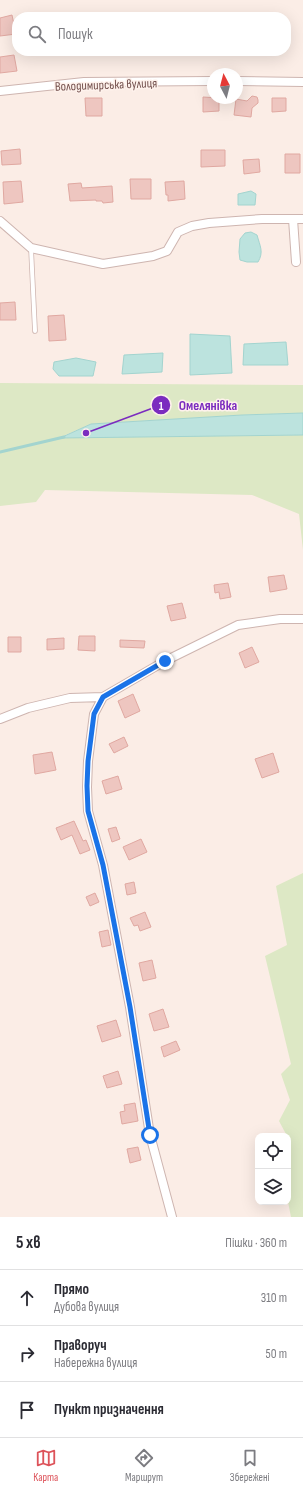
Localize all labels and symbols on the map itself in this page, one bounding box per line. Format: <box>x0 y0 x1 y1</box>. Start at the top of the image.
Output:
north arrow <box>207 68 243 104</box>
street label: Володимирська вулиця <box>55 75 157 95</box>
callout: Омелянівка <box>151 392 246 418</box>
text: Омелянівка <box>179 397 238 414</box>
text: 1 <box>159 399 164 414</box>
route end <box>156 652 174 670</box>
route start <box>141 1126 159 1144</box>

